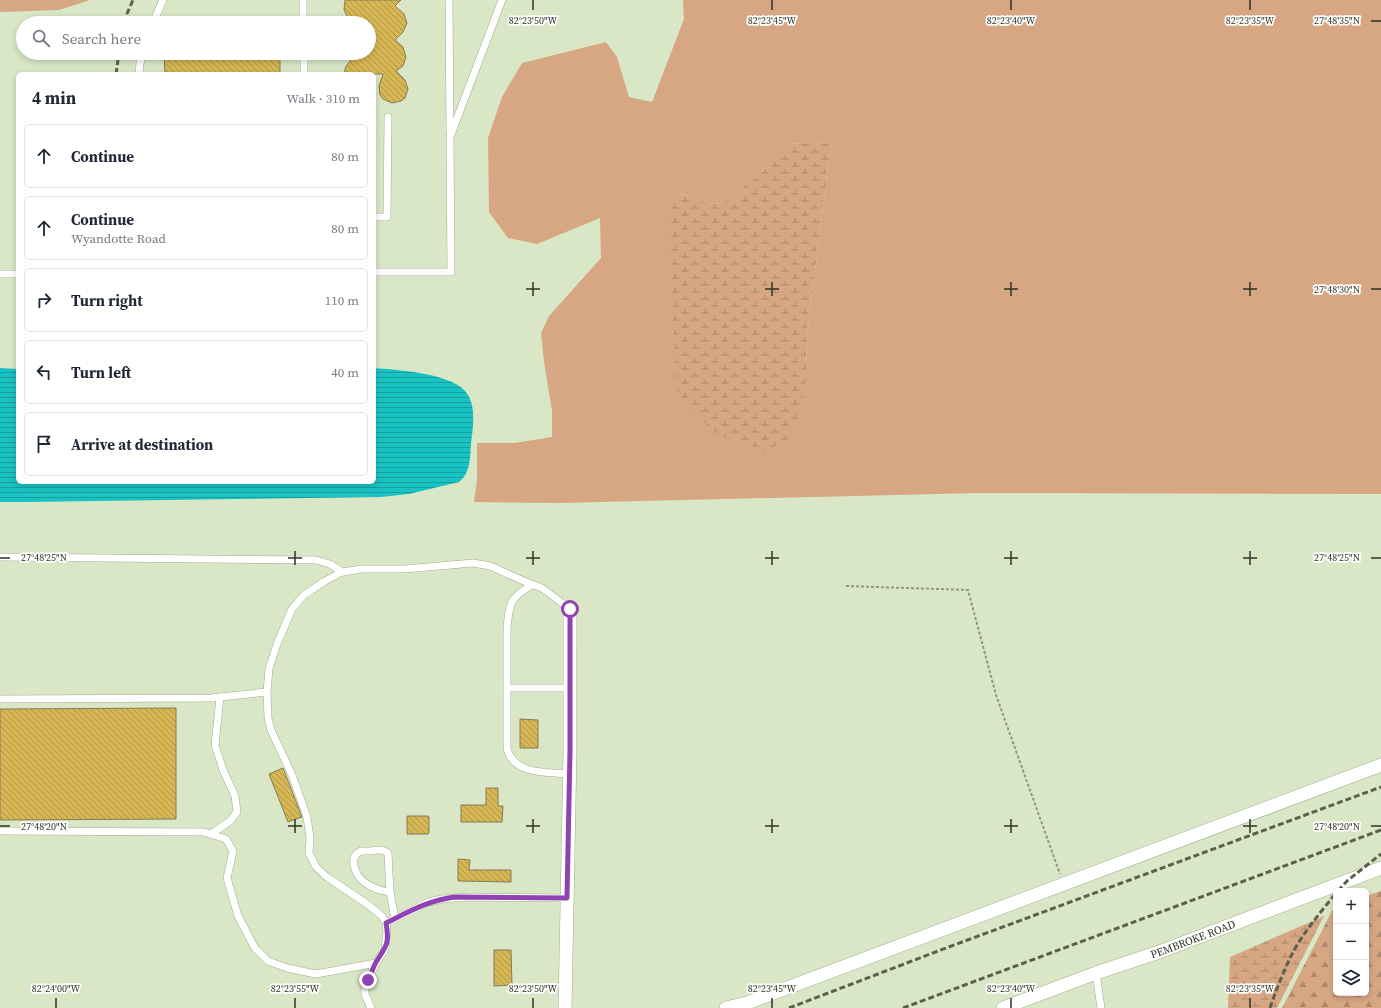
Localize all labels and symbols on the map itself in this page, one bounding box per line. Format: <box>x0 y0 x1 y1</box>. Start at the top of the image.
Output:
text: 82°23'50"W <box>509 14 558 27</box>
text: 82°23'45"W <box>748 14 797 27</box>
text: 82°23'40"W <box>987 14 1036 27</box>
text: 82°23'35"W <box>1226 14 1275 27</box>
text: 27°48'35"N <box>1314 14 1360 27</box>
text: 27°48'30"N <box>1314 283 1360 296</box>
text: 27°48'25"N <box>21 551 67 564</box>
text: 27°48'25"N <box>1314 551 1360 564</box>
route start <box>561 600 579 618</box>
text: 27°48'20"N <box>21 820 67 833</box>
text: 27°48'20"N <box>1314 820 1360 833</box>
street label: PEMBROKE ROAD <box>1148 917 1238 962</box>
route end <box>359 971 377 989</box>
text: 82°24'00"W <box>32 982 81 995</box>
text: 82°23'55"W <box>271 982 320 995</box>
text: 82°23'50"W <box>509 982 558 995</box>
text: 82°23'45"W <box>748 982 797 995</box>
text: 82°23'40"W <box>987 982 1036 995</box>
text: 82°23'35"W <box>1226 982 1275 995</box>

